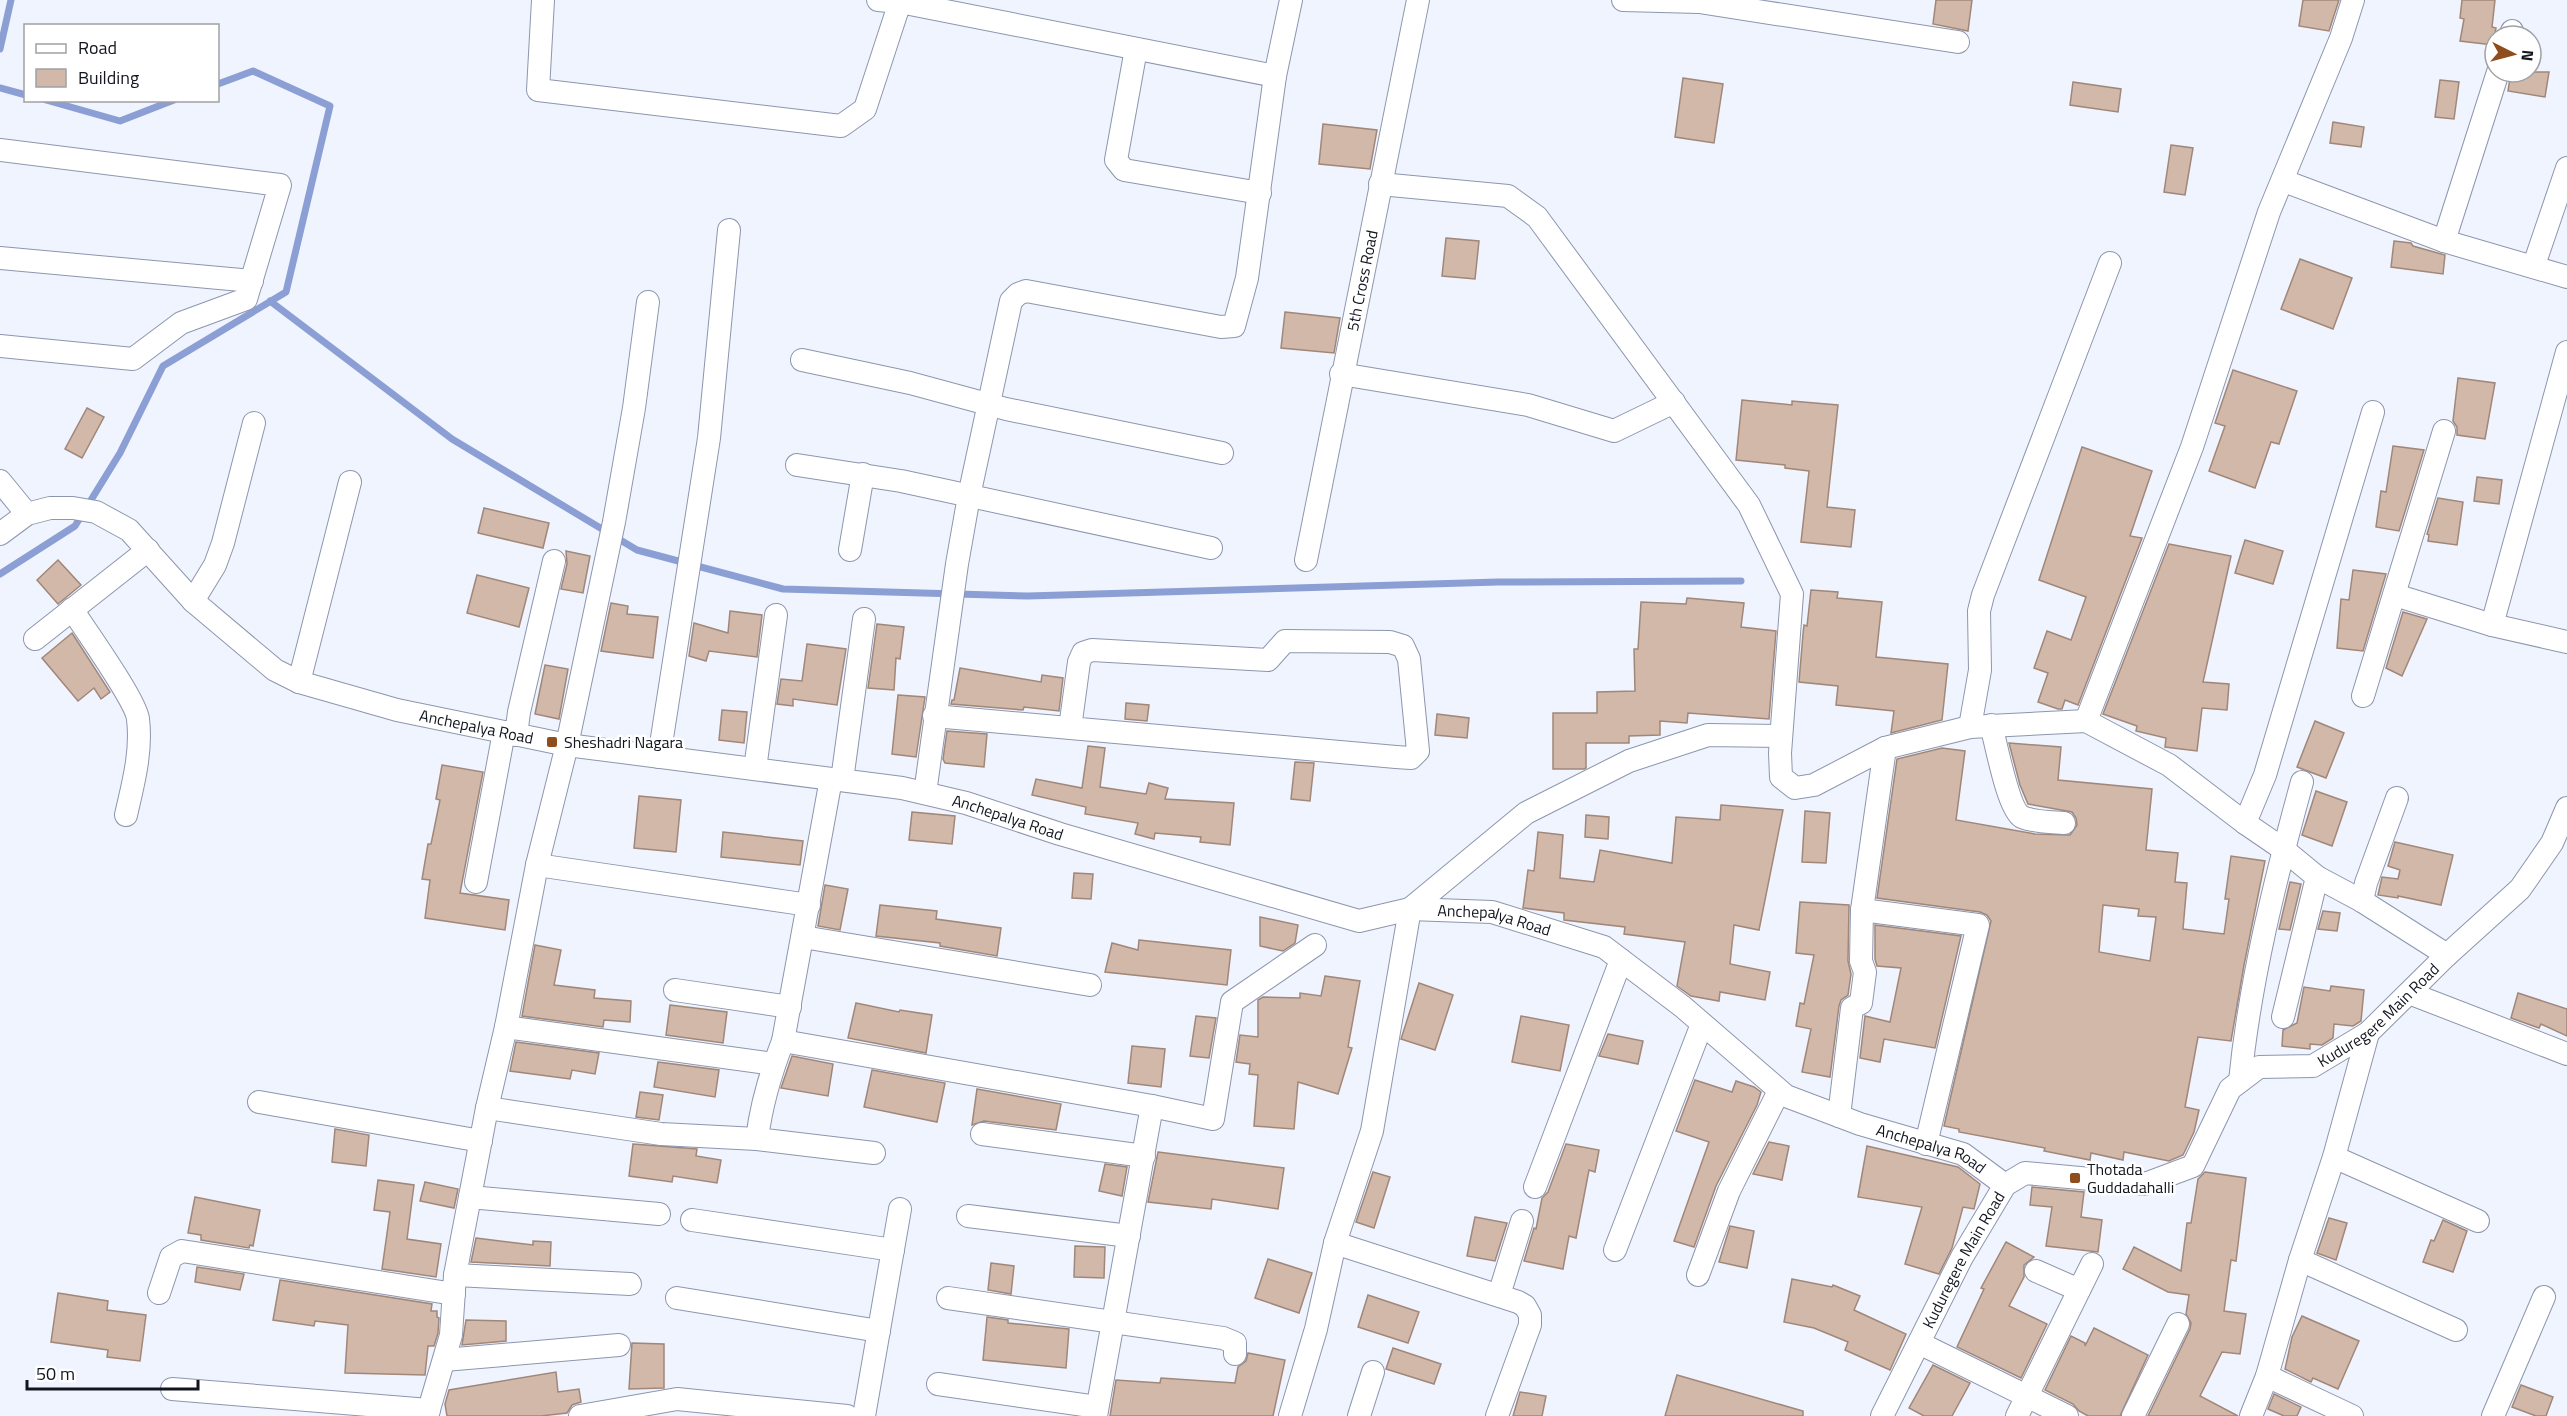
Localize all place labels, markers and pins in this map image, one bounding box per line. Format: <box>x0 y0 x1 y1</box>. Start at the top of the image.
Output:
place label: Sheshadri Nagara <box>564 730 683 754</box>
marker: Sheshadri Nagara <box>545 735 559 749</box>
place label: Thotada Guddadahalli <box>2087 1157 2174 1199</box>
marker: Thotada Guddadahalli <box>2068 1171 2082 1185</box>

